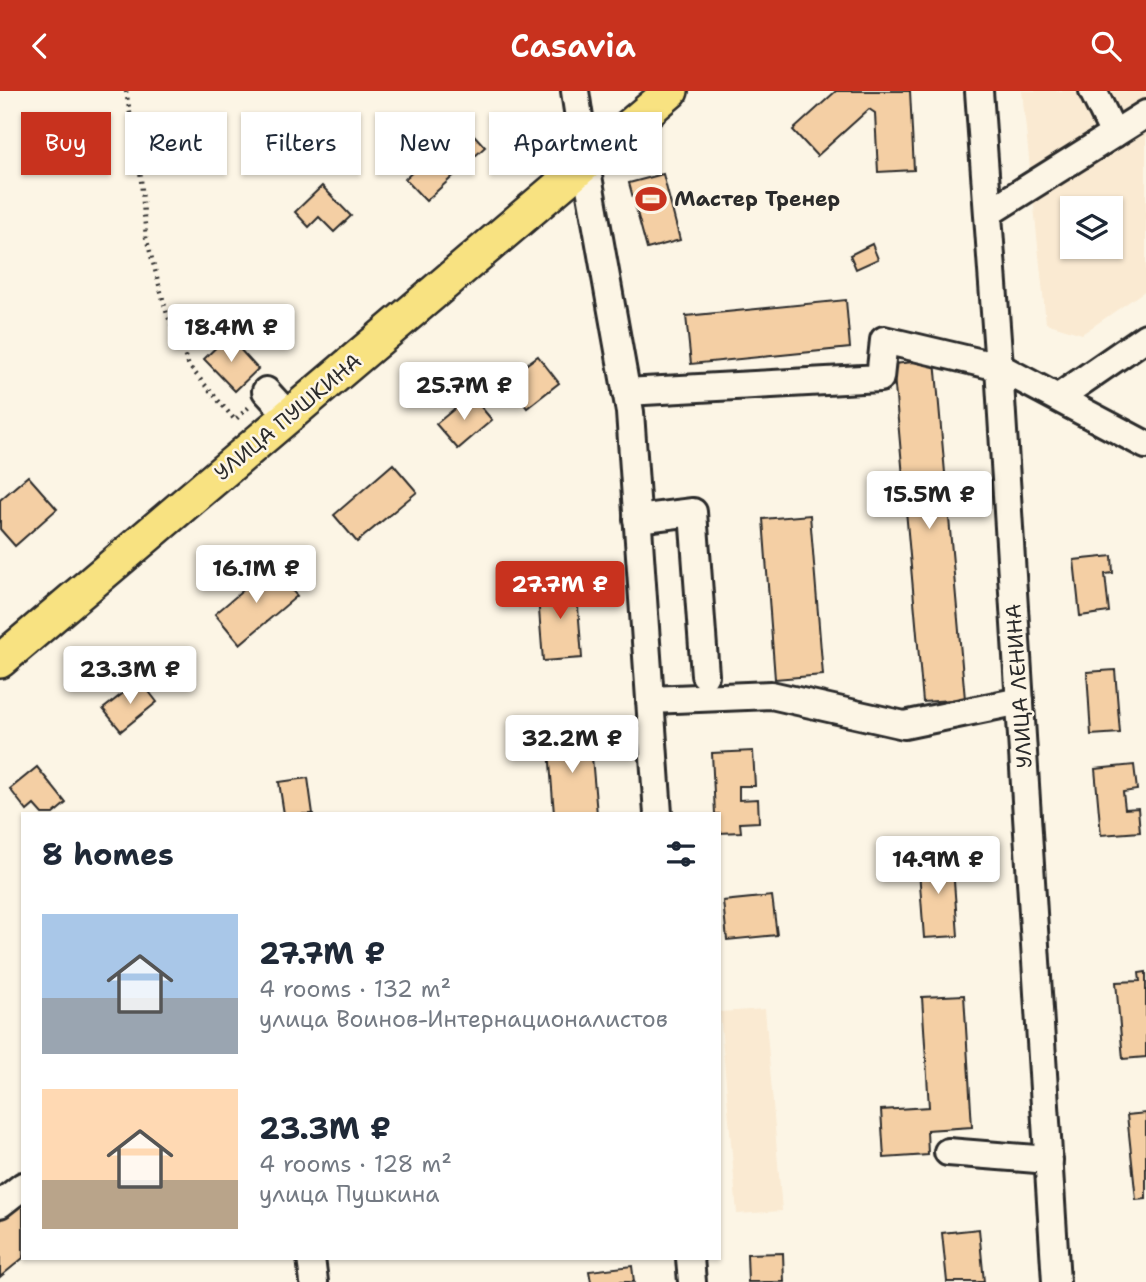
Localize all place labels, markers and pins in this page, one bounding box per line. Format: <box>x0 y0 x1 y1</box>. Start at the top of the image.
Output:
sports icon: Мастер Тренер <box>634 182 668 216</box>
place label: Мастер Тренер <box>674 185 840 213</box>
pin: 18.4M ₽ <box>166 305 296 364</box>
pin: 25.7M ₽ <box>399 363 529 422</box>
pin: 15.5M ₽ <box>864 471 994 531</box>
pin: 16.1M ₽ <box>191 545 321 605</box>
pin: 27.7M ₽ <box>495 561 625 621</box>
pin: 23.3M ₽ <box>65 647 195 706</box>
pin: 32.2M ₽ <box>507 715 637 775</box>
pin: 14.9M ₽ <box>873 837 1003 896</box>

